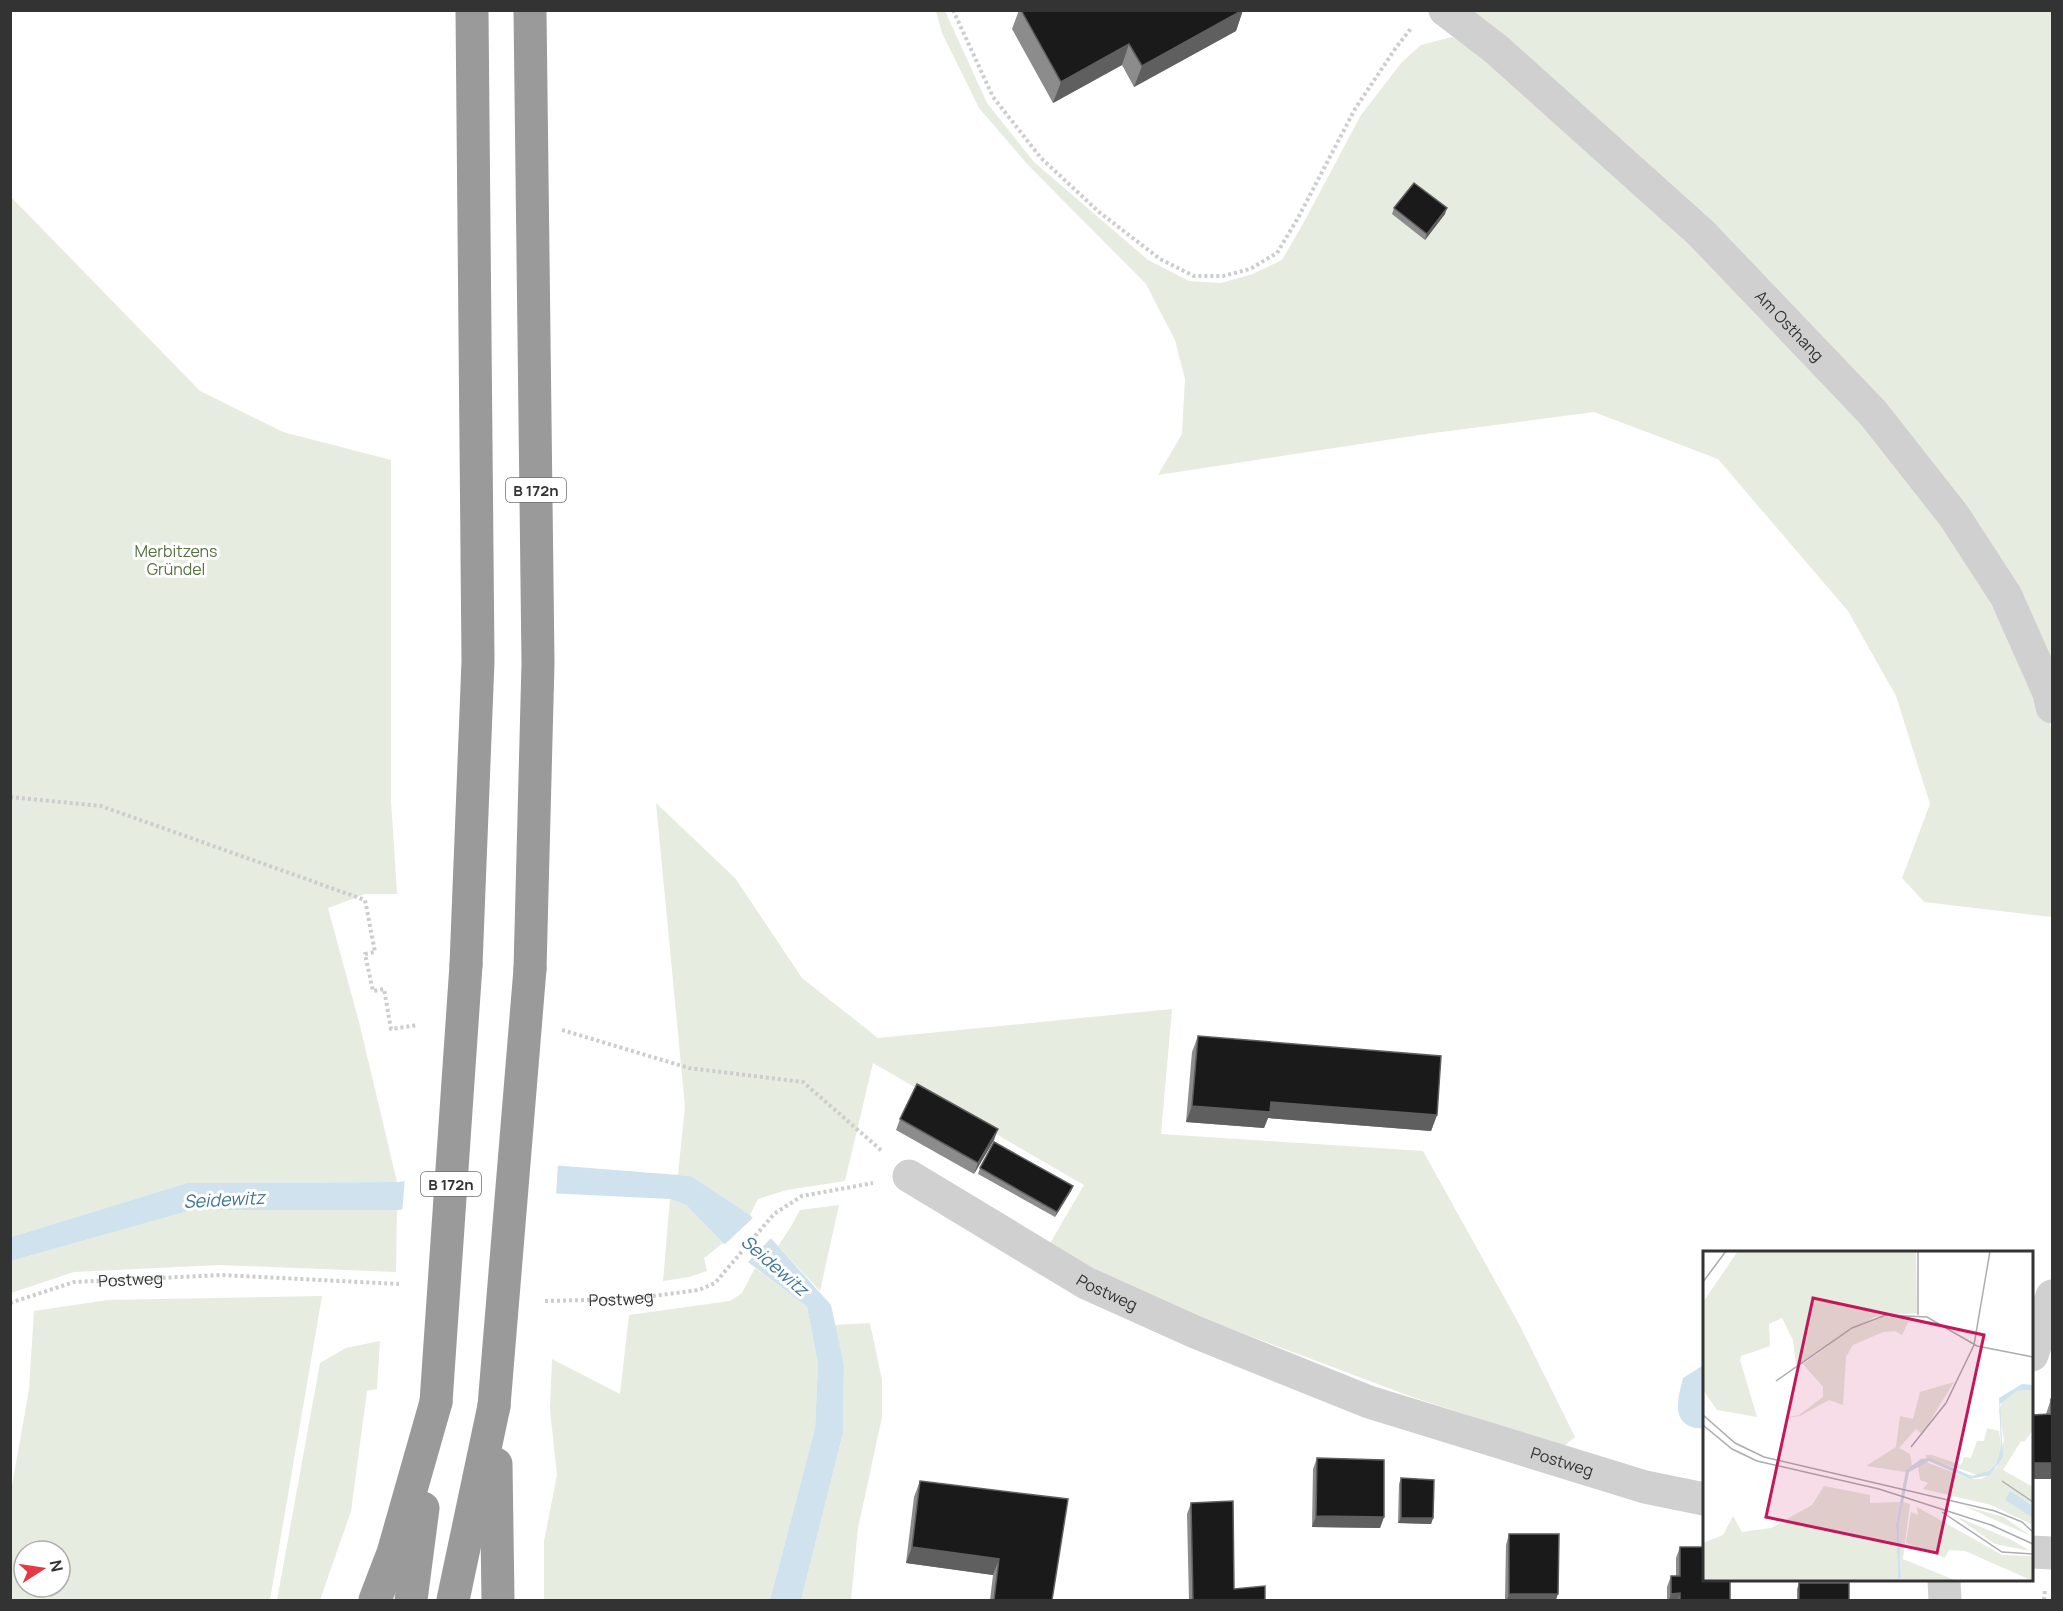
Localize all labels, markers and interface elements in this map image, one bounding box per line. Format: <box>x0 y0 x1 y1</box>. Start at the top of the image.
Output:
street label: Am Osthang <box>1750 285 1829 366</box>
road number: B 172n <box>506 478 566 502</box>
park label: Merbitzens Gründel <box>134 540 218 580</box>
road number: B 172n <box>421 1172 481 1196</box>
water label: Seidewitz <box>183 1185 268 1213</box>
water label: Seidewitz <box>736 1229 815 1302</box>
inset map <box>1703 1251 2033 1581</box>
street label: Postweg <box>98 1267 163 1292</box>
street label: Postweg <box>1072 1269 1141 1316</box>
street label: Postweg <box>588 1285 655 1311</box>
street label: Postweg <box>1528 1441 1596 1482</box>
north arrow <box>12 1539 72 1599</box>
text: N <box>45 1558 69 1574</box>

